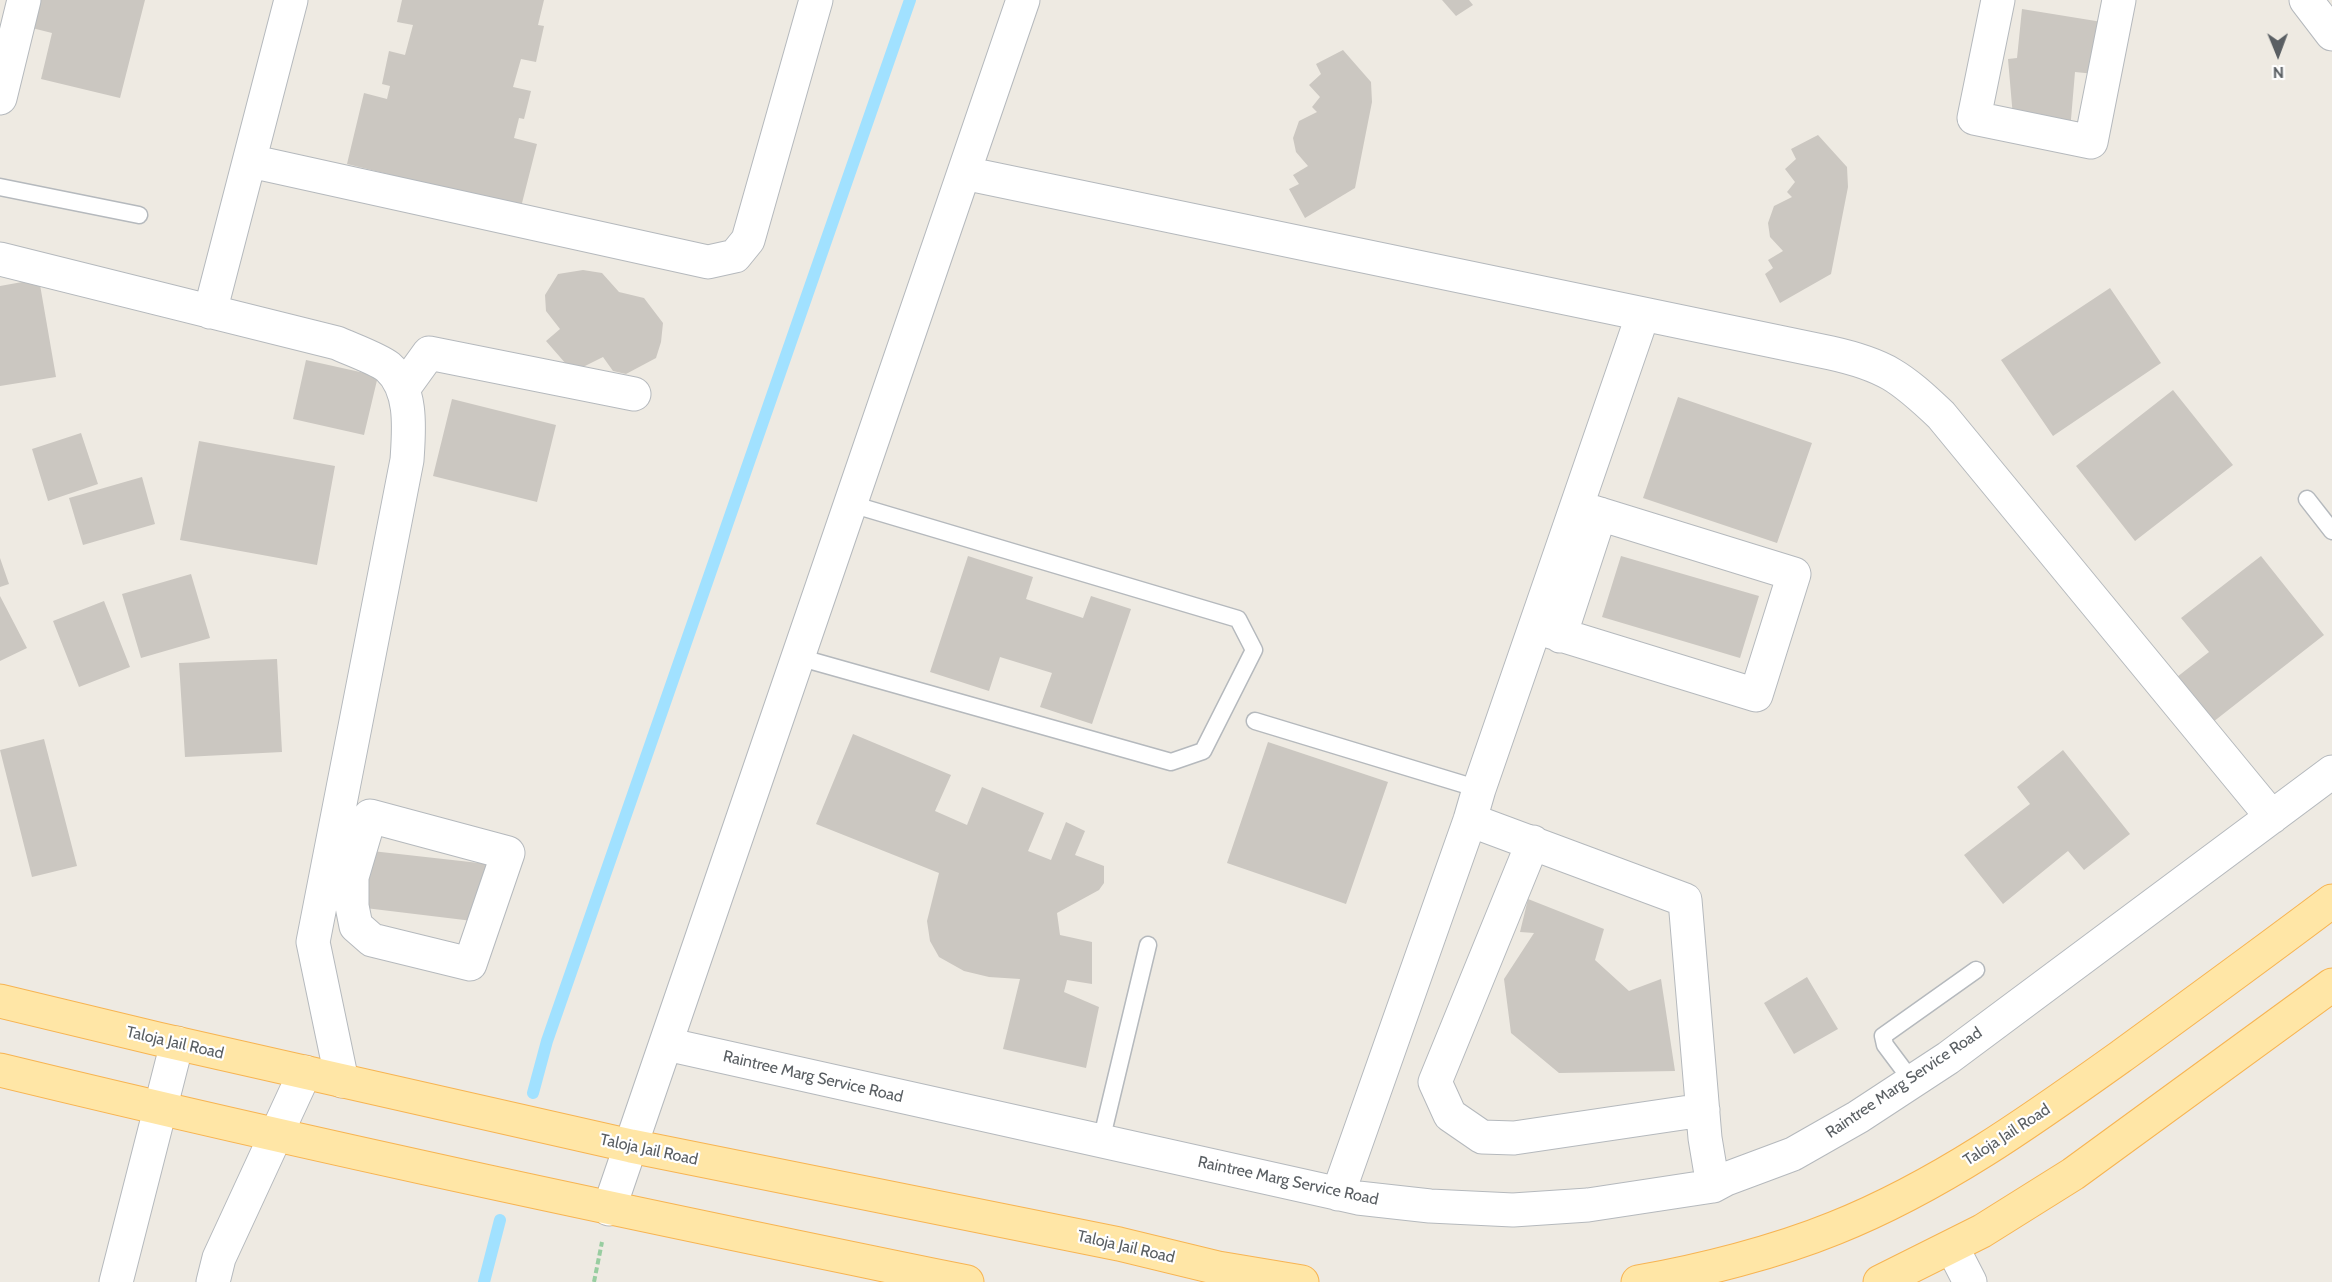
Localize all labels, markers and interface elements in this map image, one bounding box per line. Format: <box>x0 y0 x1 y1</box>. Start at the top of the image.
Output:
north arrow <box>2248 24 2308 84</box>
text: N <box>2273 63 2284 82</box>
street label: Taloja Jail Road <box>124 1022 226 1064</box>
street label: Raintree Marg Service Road <box>1822 1024 1986 1142</box>
street label: Raintree Marg Service Road <box>721 1047 905 1107</box>
street label: Taloja Jail Road <box>1960 1100 2054 1170</box>
street label: Taloja Jail Road <box>598 1130 700 1170</box>
street label: Raintree Marg Service Road <box>1196 1152 1380 1210</box>
street label: Taloja Jail Road <box>1075 1226 1177 1268</box>

